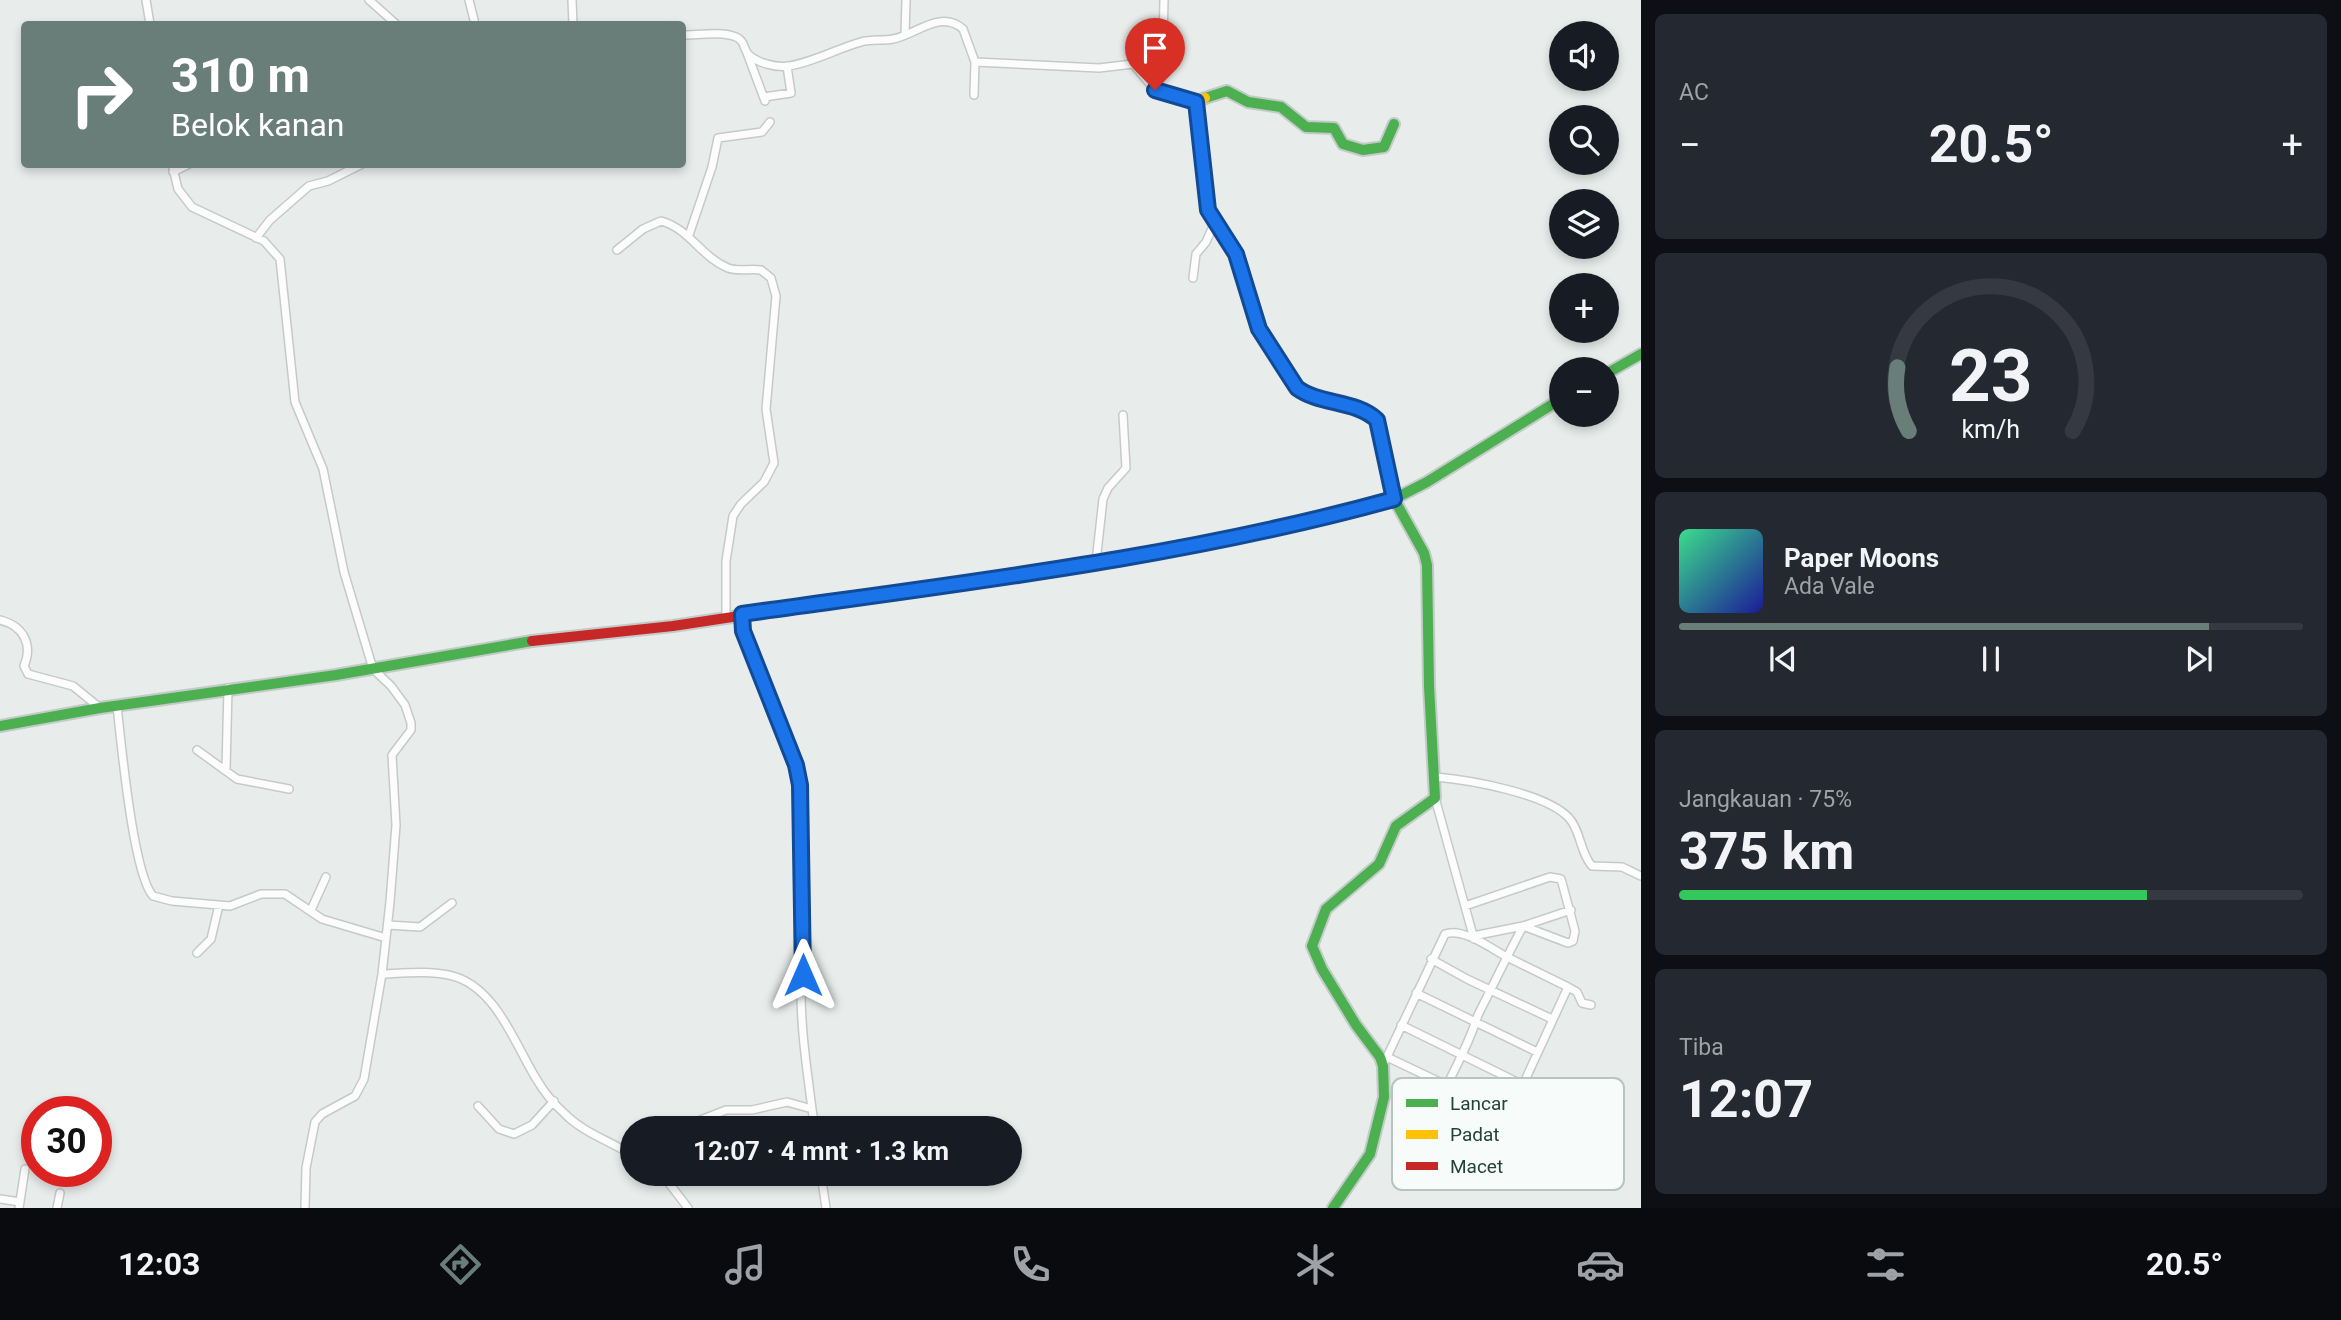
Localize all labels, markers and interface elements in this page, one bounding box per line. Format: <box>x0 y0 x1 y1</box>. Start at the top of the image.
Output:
pin <box>1125 18 1185 90</box>
map controls <box>1549 21 1619 427</box>
button: sound <box>1549 21 1619 91</box>
icon: arrive <box>1136 29 1174 67</box>
text: 310 m <box>171 47 310 104</box>
icon: right <box>56 49 147 140</box>
text: AC <box>1679 79 1709 106</box>
button: search <box>1549 105 1619 175</box>
text: Belok kanan <box>171 106 344 144</box>
text: 20.5° <box>1929 114 2054 175</box>
text: − <box>1679 123 1701 167</box>
text: + <box>2281 123 2303 167</box>
button: layers <box>1549 189 1619 259</box>
button: + <box>1549 273 1619 343</box>
text: 23 <box>1949 334 2033 420</box>
button: − <box>1549 357 1619 427</box>
text: km/h <box>1962 415 2020 444</box>
text: Paper Moons <box>1784 543 1939 573</box>
text: Ada Vale <box>1784 573 1875 600</box>
icon: previous <box>1764 640 1802 678</box>
icon: pause <box>1972 640 2010 678</box>
icon: next <box>2180 640 2218 678</box>
text: Jangkauan · 75% <box>1679 786 1852 813</box>
text: 375 km <box>1679 821 1854 882</box>
position arrow <box>766 938 840 1012</box>
text: Tiba <box>1679 1034 1724 1061</box>
text: 12:07 <box>1679 1069 1813 1130</box>
legend <box>1392 1078 1624 1190</box>
text: Lancar <box>1450 1092 1508 1115</box>
speed limit sign: 30 <box>21 1096 112 1187</box>
text: Padat <box>1450 1123 1500 1146</box>
text: 12:07 · 4 mnt · 1.3 km <box>693 1136 949 1166</box>
text: Macet <box>1450 1155 1503 1178</box>
icon: directions <box>436 1240 485 1289</box>
icon: music <box>721 1240 770 1289</box>
icon: phone <box>1006 1240 1055 1289</box>
icon: climate <box>1291 1240 1340 1289</box>
icon: car <box>1576 1240 1625 1289</box>
icon: filters <box>1861 1240 1910 1289</box>
text: 12:03 <box>118 1245 200 1283</box>
text: 20.5° <box>2146 1245 2223 1283</box>

